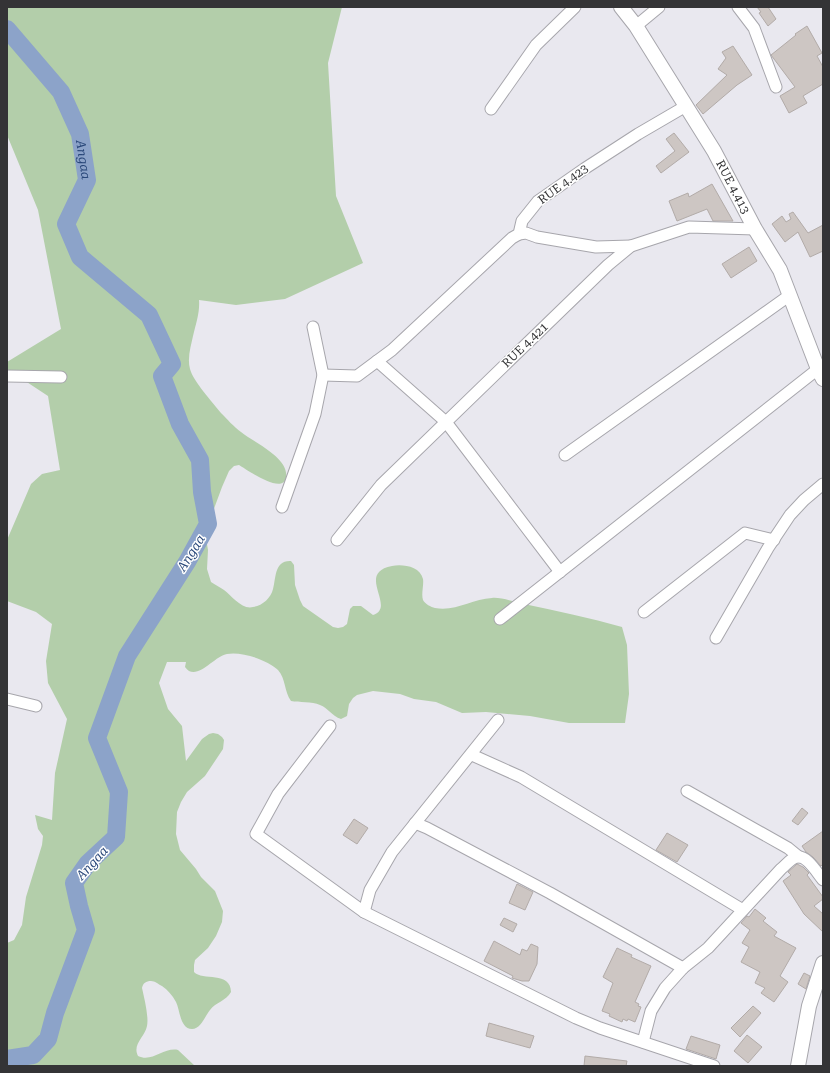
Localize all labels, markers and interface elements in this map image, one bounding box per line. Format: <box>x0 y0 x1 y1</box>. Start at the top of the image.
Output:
water label: Angaa <box>73 138 94 181</box>
street label: RUE 4.413 <box>713 158 753 216</box>
street label: RUE 4.423 <box>535 161 591 207</box>
street label: RUE 4.421 <box>499 319 551 370</box>
water label: Angaa <box>174 532 208 575</box>
water label: Angaa <box>72 843 111 884</box>

